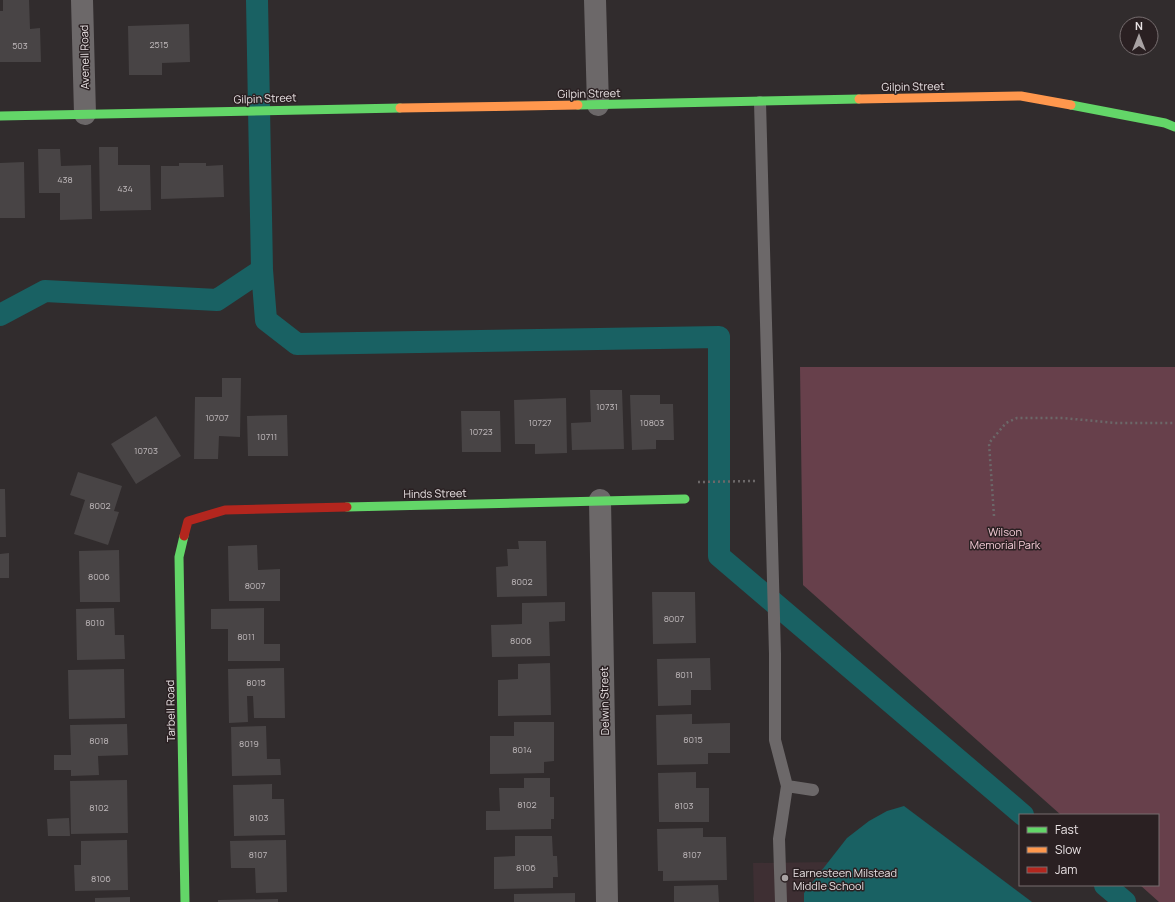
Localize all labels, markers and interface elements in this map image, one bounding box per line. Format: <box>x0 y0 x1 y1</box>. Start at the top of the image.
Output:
north arrow <box>1119 16 1159 56</box>
text: N <box>1135 18 1143 33</box>
street label: Avenell Road <box>76 25 92 89</box>
house number: 2515 <box>149 38 169 51</box>
house number: 503 <box>12 39 28 52</box>
street label: Gilpin Street <box>881 78 945 94</box>
street label: Gilpin Street <box>557 85 621 101</box>
street label: Gilpin Street <box>233 89 297 107</box>
house number: 438 <box>57 173 73 186</box>
house number: 434 <box>117 182 133 195</box>
house number: 10731 <box>596 400 618 413</box>
house number: 10707 <box>205 411 229 424</box>
house number: 10727 <box>528 416 552 429</box>
house number: 10803 <box>640 416 664 429</box>
house number: 10723 <box>469 425 493 438</box>
house number: 10711 <box>257 430 277 443</box>
house number: 10703 <box>134 444 158 457</box>
street label: Hinds Street <box>403 485 467 501</box>
house number: 8002 <box>89 499 111 512</box>
park label: Wilson Memorial Park <box>970 524 1041 552</box>
house number: 8006 <box>88 570 110 583</box>
house number: 8002 <box>511 575 533 588</box>
house number: 8007 <box>245 579 266 592</box>
house number: 8007 <box>664 612 685 625</box>
house number: 8010 <box>85 616 105 629</box>
house number: 8011 <box>237 630 255 643</box>
house number: 8006 <box>510 634 532 647</box>
street label: Delwin Street <box>596 667 612 735</box>
house number: 8011 <box>675 668 693 681</box>
house number: 8015 <box>246 676 266 689</box>
street label: Tarbell Road <box>162 680 178 742</box>
house number: 8015 <box>683 733 703 746</box>
house number: 8018 <box>89 734 109 747</box>
house number: 8019 <box>239 737 259 750</box>
house number: 8014 <box>512 743 532 756</box>
house number: 8102 <box>517 798 537 811</box>
house number: 8103 <box>674 799 694 812</box>
house number: 8102 <box>89 801 109 814</box>
house number: 8103 <box>249 811 269 824</box>
legend <box>1019 814 1159 886</box>
text: Fast <box>1055 821 1079 838</box>
text: Slow <box>1055 841 1081 858</box>
house number: 8107 <box>249 848 268 861</box>
house number: 8107 <box>683 848 702 861</box>
house number: 8106 <box>516 861 536 874</box>
text: Jam <box>1055 861 1077 878</box>
place label: Earnesteen Milstead Middle School <box>793 865 897 893</box>
house number: 8106 <box>91 872 111 885</box>
marker: Earnesteen Milstead Middle School <box>780 873 790 883</box>

